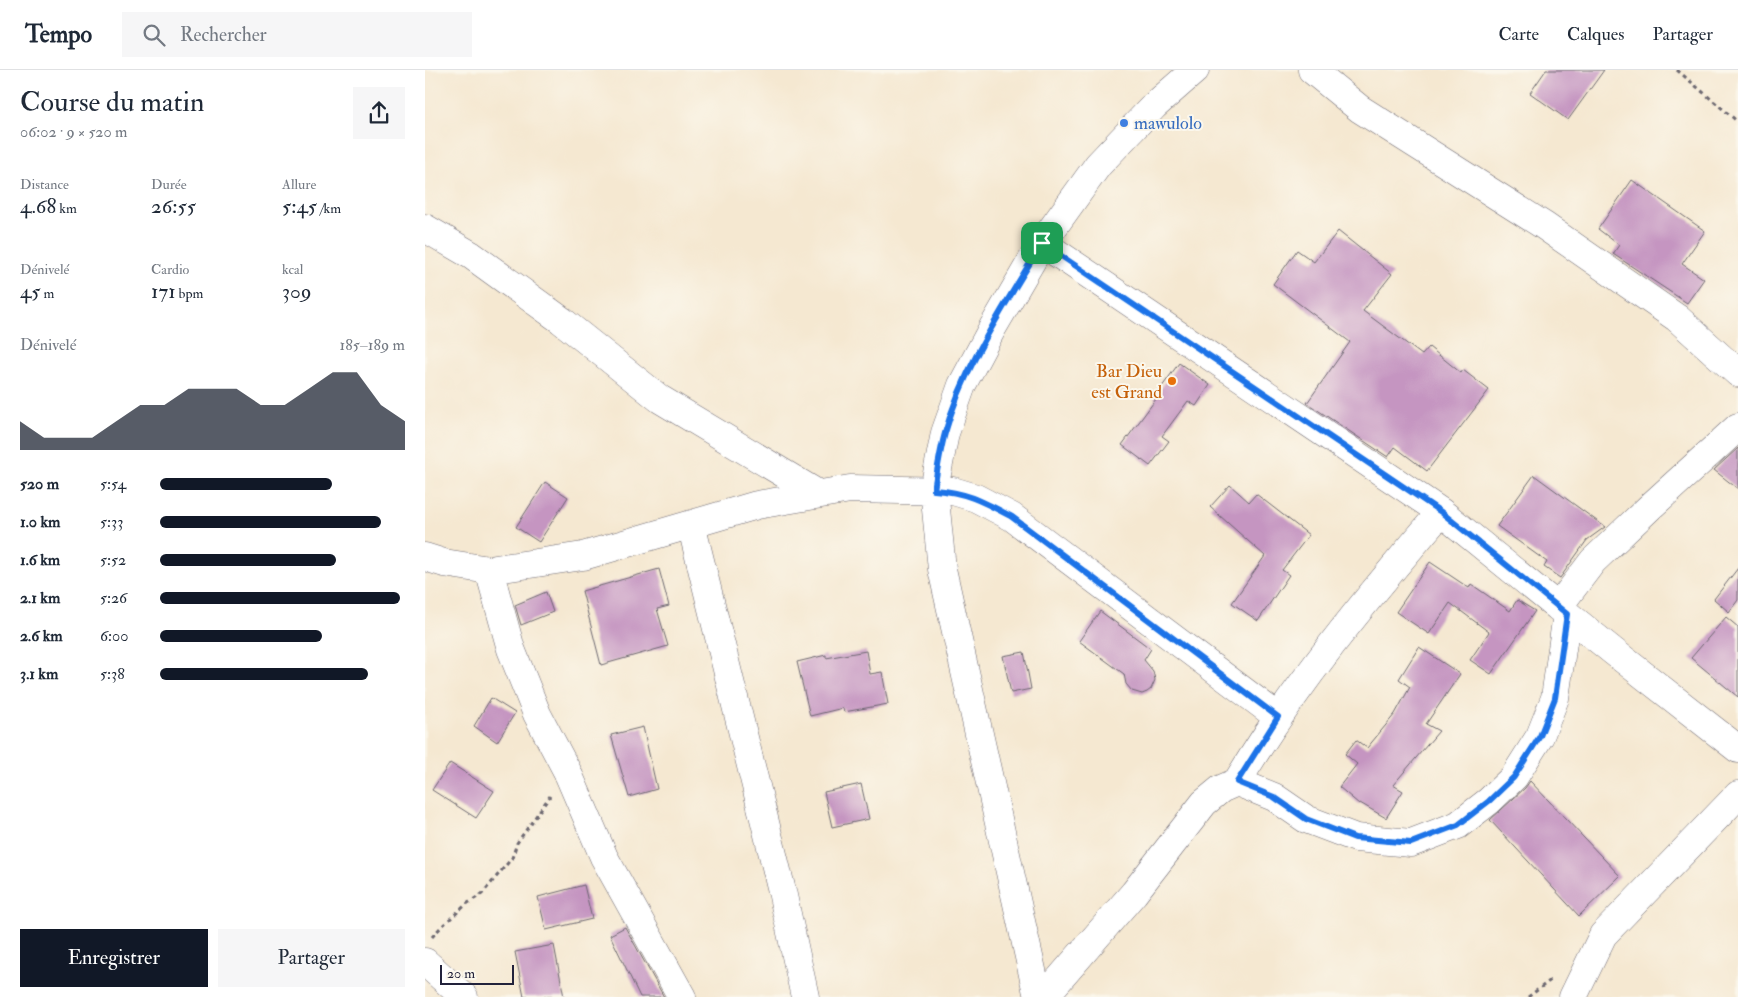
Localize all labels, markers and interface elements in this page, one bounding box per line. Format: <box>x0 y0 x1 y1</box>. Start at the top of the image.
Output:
search box <box>122 12 472 57</box>
text: Tempo <box>25 19 92 50</box>
icon: search <box>140 21 168 49</box>
text: Rechercher <box>180 23 267 47</box>
text: Carte <box>1498 23 1539 46</box>
text: Calques <box>1567 23 1624 46</box>
text: Partager <box>1652 23 1713 46</box>
text: Course du matin <box>20 85 204 120</box>
button: share <box>353 87 405 139</box>
place label: mawulolo <box>1134 112 1202 135</box>
marker: mawulolo <box>1118 117 1130 129</box>
text: 06:02 · 9 × 520 m <box>20 122 127 142</box>
text: Distance <box>20 176 69 193</box>
text: Durée <box>151 176 187 193</box>
text: Allure <box>282 176 316 193</box>
text: 4.68 <box>20 193 56 220</box>
text: 26:55 <box>151 193 196 220</box>
text: 5:45 <box>282 193 317 220</box>
text: km <box>56 200 77 217</box>
text: /km <box>317 200 341 217</box>
pin <box>1021 222 1063 264</box>
icon: arrive <box>1028 229 1056 257</box>
text: Dénivelé <box>20 261 69 278</box>
text: Cardio <box>151 261 189 278</box>
text: kcal <box>282 261 303 278</box>
text: 45 <box>20 278 41 305</box>
text: 171 <box>151 278 176 305</box>
text: 309 <box>282 278 312 305</box>
text: m <box>41 285 54 302</box>
text: bpm <box>176 285 203 302</box>
text: Dénivelé <box>20 335 76 355</box>
text: 185–189 m <box>339 335 405 355</box>
place label: Bar Dieu est Grand <box>1091 360 1162 404</box>
marker: Bar Dieu est Grand <box>1166 375 1178 387</box>
text: 520 m <box>20 474 59 494</box>
text: 5:54 <box>100 474 126 494</box>
text: 1.0 km <box>20 512 60 532</box>
text: 5:33 <box>100 512 123 532</box>
text: 1.6 km <box>20 550 60 570</box>
text: 5:52 <box>100 550 126 570</box>
text: 2.1 km <box>20 588 60 608</box>
text: 5:26 <box>100 588 127 608</box>
text: 2.6 km <box>20 626 63 646</box>
text: 6:00 <box>100 626 128 646</box>
text: 3.1 km <box>20 664 58 684</box>
text: 5:38 <box>100 664 125 684</box>
button: Enregistrer <box>20 929 208 987</box>
button: Partager <box>218 929 405 987</box>
scale bar <box>440 962 514 985</box>
text: 20 m <box>447 965 475 982</box>

